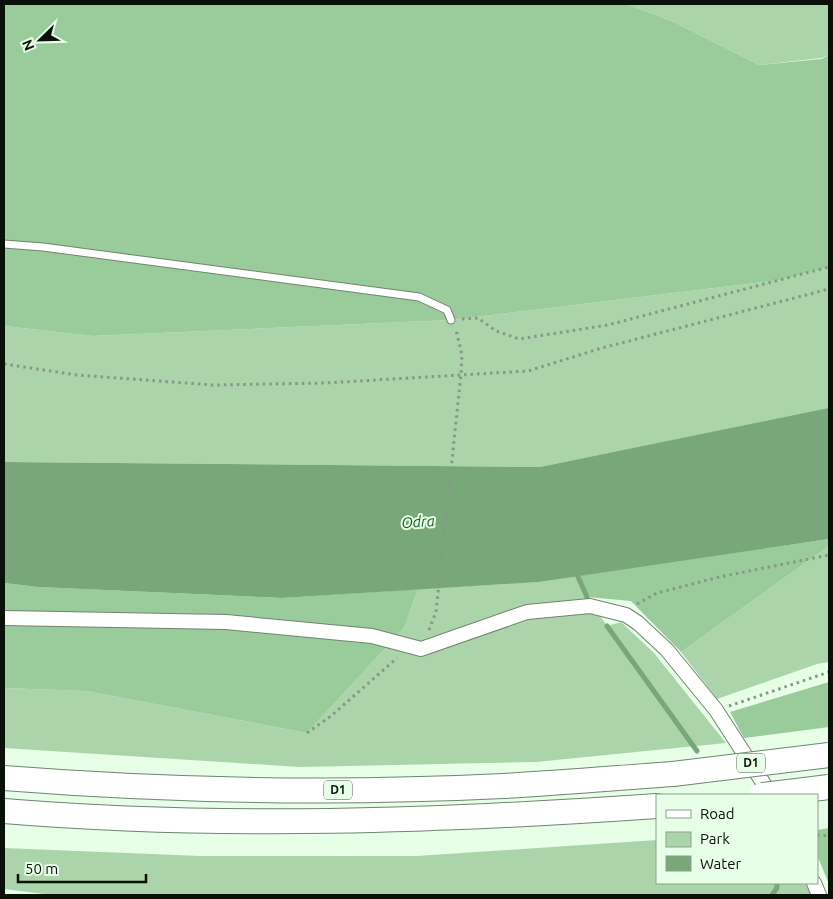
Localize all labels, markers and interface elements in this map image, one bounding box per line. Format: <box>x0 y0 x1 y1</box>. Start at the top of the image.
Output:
north arrow <box>15 15 65 65</box>
text: N <box>19 37 37 53</box>
water label: Odra <box>401 512 435 531</box>
road number: D1 <box>737 754 765 772</box>
road number: D1 <box>324 780 352 800</box>
legend <box>656 794 818 884</box>
text: Road <box>700 805 735 822</box>
text: Park <box>700 830 730 847</box>
scale bar <box>18 852 145 884</box>
text: Water <box>700 855 741 872</box>
text: 50 m <box>25 860 58 877</box>

